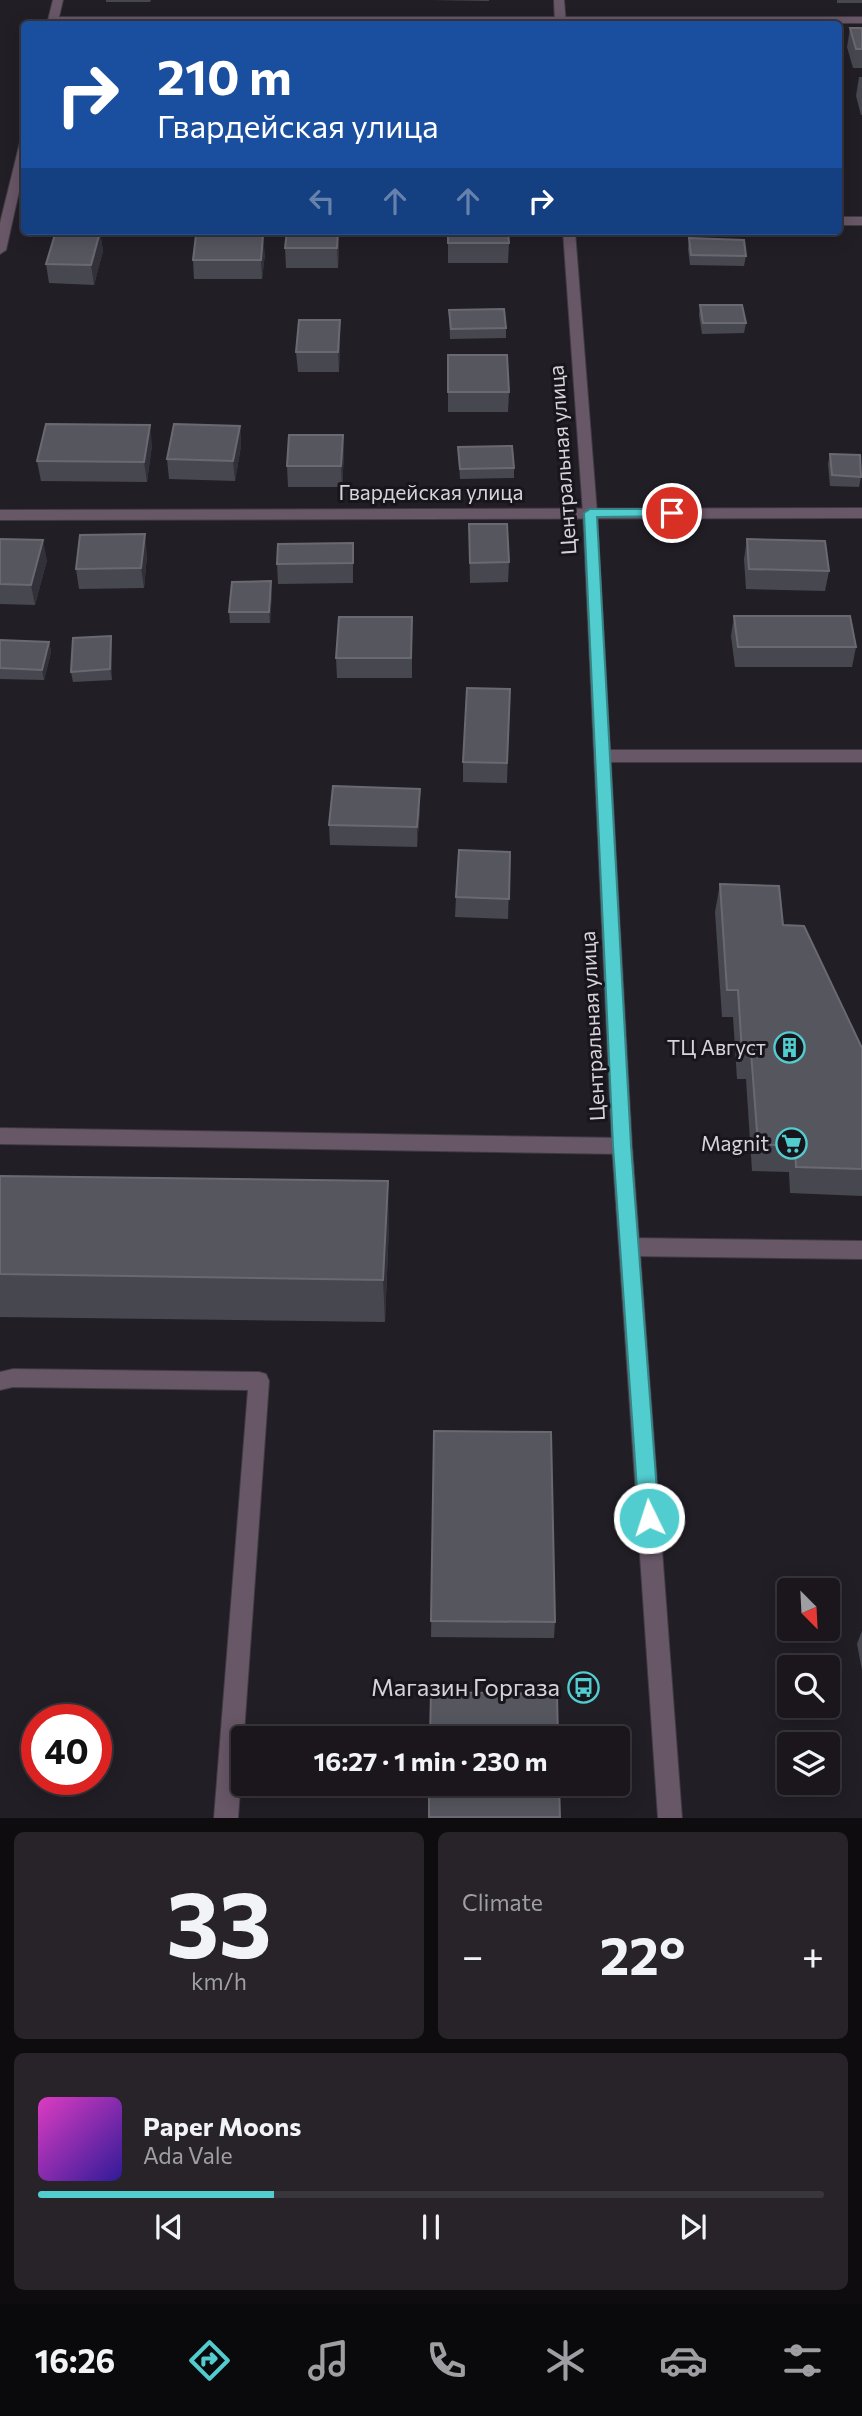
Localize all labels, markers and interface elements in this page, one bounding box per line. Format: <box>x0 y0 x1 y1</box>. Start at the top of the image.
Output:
text: 210 m <box>157 45 292 105</box>
icon: right <box>42 49 133 140</box>
text: Гвардейская улица <box>157 105 439 145</box>
icon: left <box>303 182 341 220</box>
icon: ahead <box>376 182 414 220</box>
icon: ahead <box>449 182 487 220</box>
icon: right <box>522 182 560 220</box>
street label: Центральная улица <box>542 364 581 556</box>
street label: Гвардейская улица <box>339 479 523 504</box>
pin <box>642 483 702 543</box>
icon: arrive <box>653 494 691 532</box>
street label: Центральная улица <box>574 930 609 1122</box>
building icon: ТЦ Август <box>772 1031 806 1065</box>
place label: ТЦ Август <box>667 1034 766 1059</box>
supermarket icon: Magnit <box>775 1127 809 1161</box>
place label: Magnit <box>701 1130 769 1155</box>
position arrow <box>612 1481 686 1555</box>
north arrow <box>777 1578 840 1642</box>
map controls <box>777 1578 840 1795</box>
button: search <box>777 1655 840 1718</box>
bus stop icon: Магазин Горгаза <box>566 1671 600 1705</box>
place label: Магазин Горгаза <box>371 1672 560 1701</box>
speed limit sign: 40 <box>21 1704 112 1795</box>
button: layers <box>777 1732 840 1795</box>
text: 16:27 · 1 min · 230 m <box>314 1745 547 1776</box>
text: 33 <box>166 1865 272 1977</box>
text: Climate <box>462 1888 543 1916</box>
text: 22° <box>600 1922 685 1986</box>
text: − <box>462 1931 484 1978</box>
text: + <box>802 1931 824 1978</box>
text: km/h <box>191 1967 247 1995</box>
text: Paper Moons <box>143 2110 301 2141</box>
text: Ada Vale <box>143 2141 233 2169</box>
icon: previous <box>150 2208 188 2246</box>
icon: pause <box>412 2208 450 2246</box>
icon: next <box>674 2208 712 2246</box>
icon: directions <box>185 2336 234 2385</box>
icon: music <box>304 2336 353 2385</box>
icon: phone <box>422 2336 471 2385</box>
icon: climate <box>541 2336 590 2385</box>
icon: car <box>659 2336 708 2385</box>
icon: filters <box>778 2336 827 2385</box>
text: 16:26 <box>35 2340 115 2380</box>

